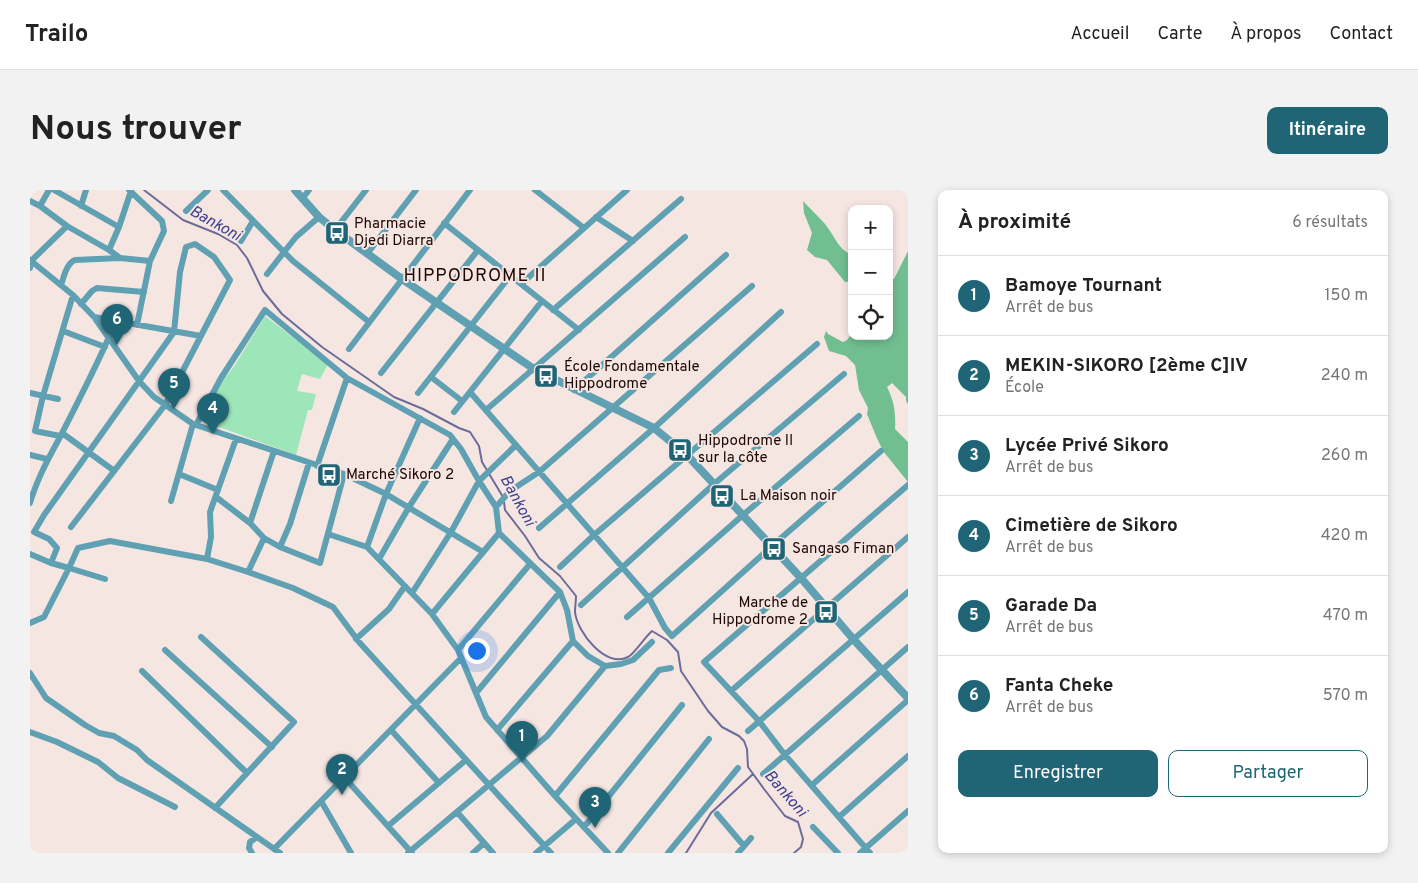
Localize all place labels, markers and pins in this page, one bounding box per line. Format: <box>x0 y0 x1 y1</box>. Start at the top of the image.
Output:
place label: Pharmacie Djedi Diarra <box>354 215 433 251</box>
bus stop icon: Pharmacie Djedi Diarra <box>324 220 350 246</box>
pin: 6 <box>101 304 133 345</box>
place label: École Fondamentale Hippodrome <box>564 357 699 394</box>
bus stop icon: École Fondamentale Hippodrome <box>533 363 559 389</box>
pin: 5 <box>158 368 190 409</box>
pin: 4 <box>197 393 229 434</box>
place label: Hippodrome II sur la côte <box>698 432 793 468</box>
bus stop icon: Hippodrome II sur la côte <box>667 437 693 463</box>
bus stop icon: Marché Sikoro 2 <box>316 462 342 488</box>
place label: Marché Sikoro 2 <box>346 466 454 485</box>
bus stop icon: La Maison noir <box>709 483 735 509</box>
place label: La Maison noir <box>740 487 837 506</box>
bus stop icon: Sangaso Fiman <box>761 536 787 562</box>
place label: Sangaso Fiman <box>792 540 895 559</box>
place label: Marche de Hippodrome 2 <box>712 594 808 630</box>
bus stop icon: Marche de Hippodrome 2 <box>813 599 839 625</box>
pin: 1 <box>506 721 538 762</box>
pin: 2 <box>326 754 358 795</box>
pin: 3 <box>579 787 611 828</box>

